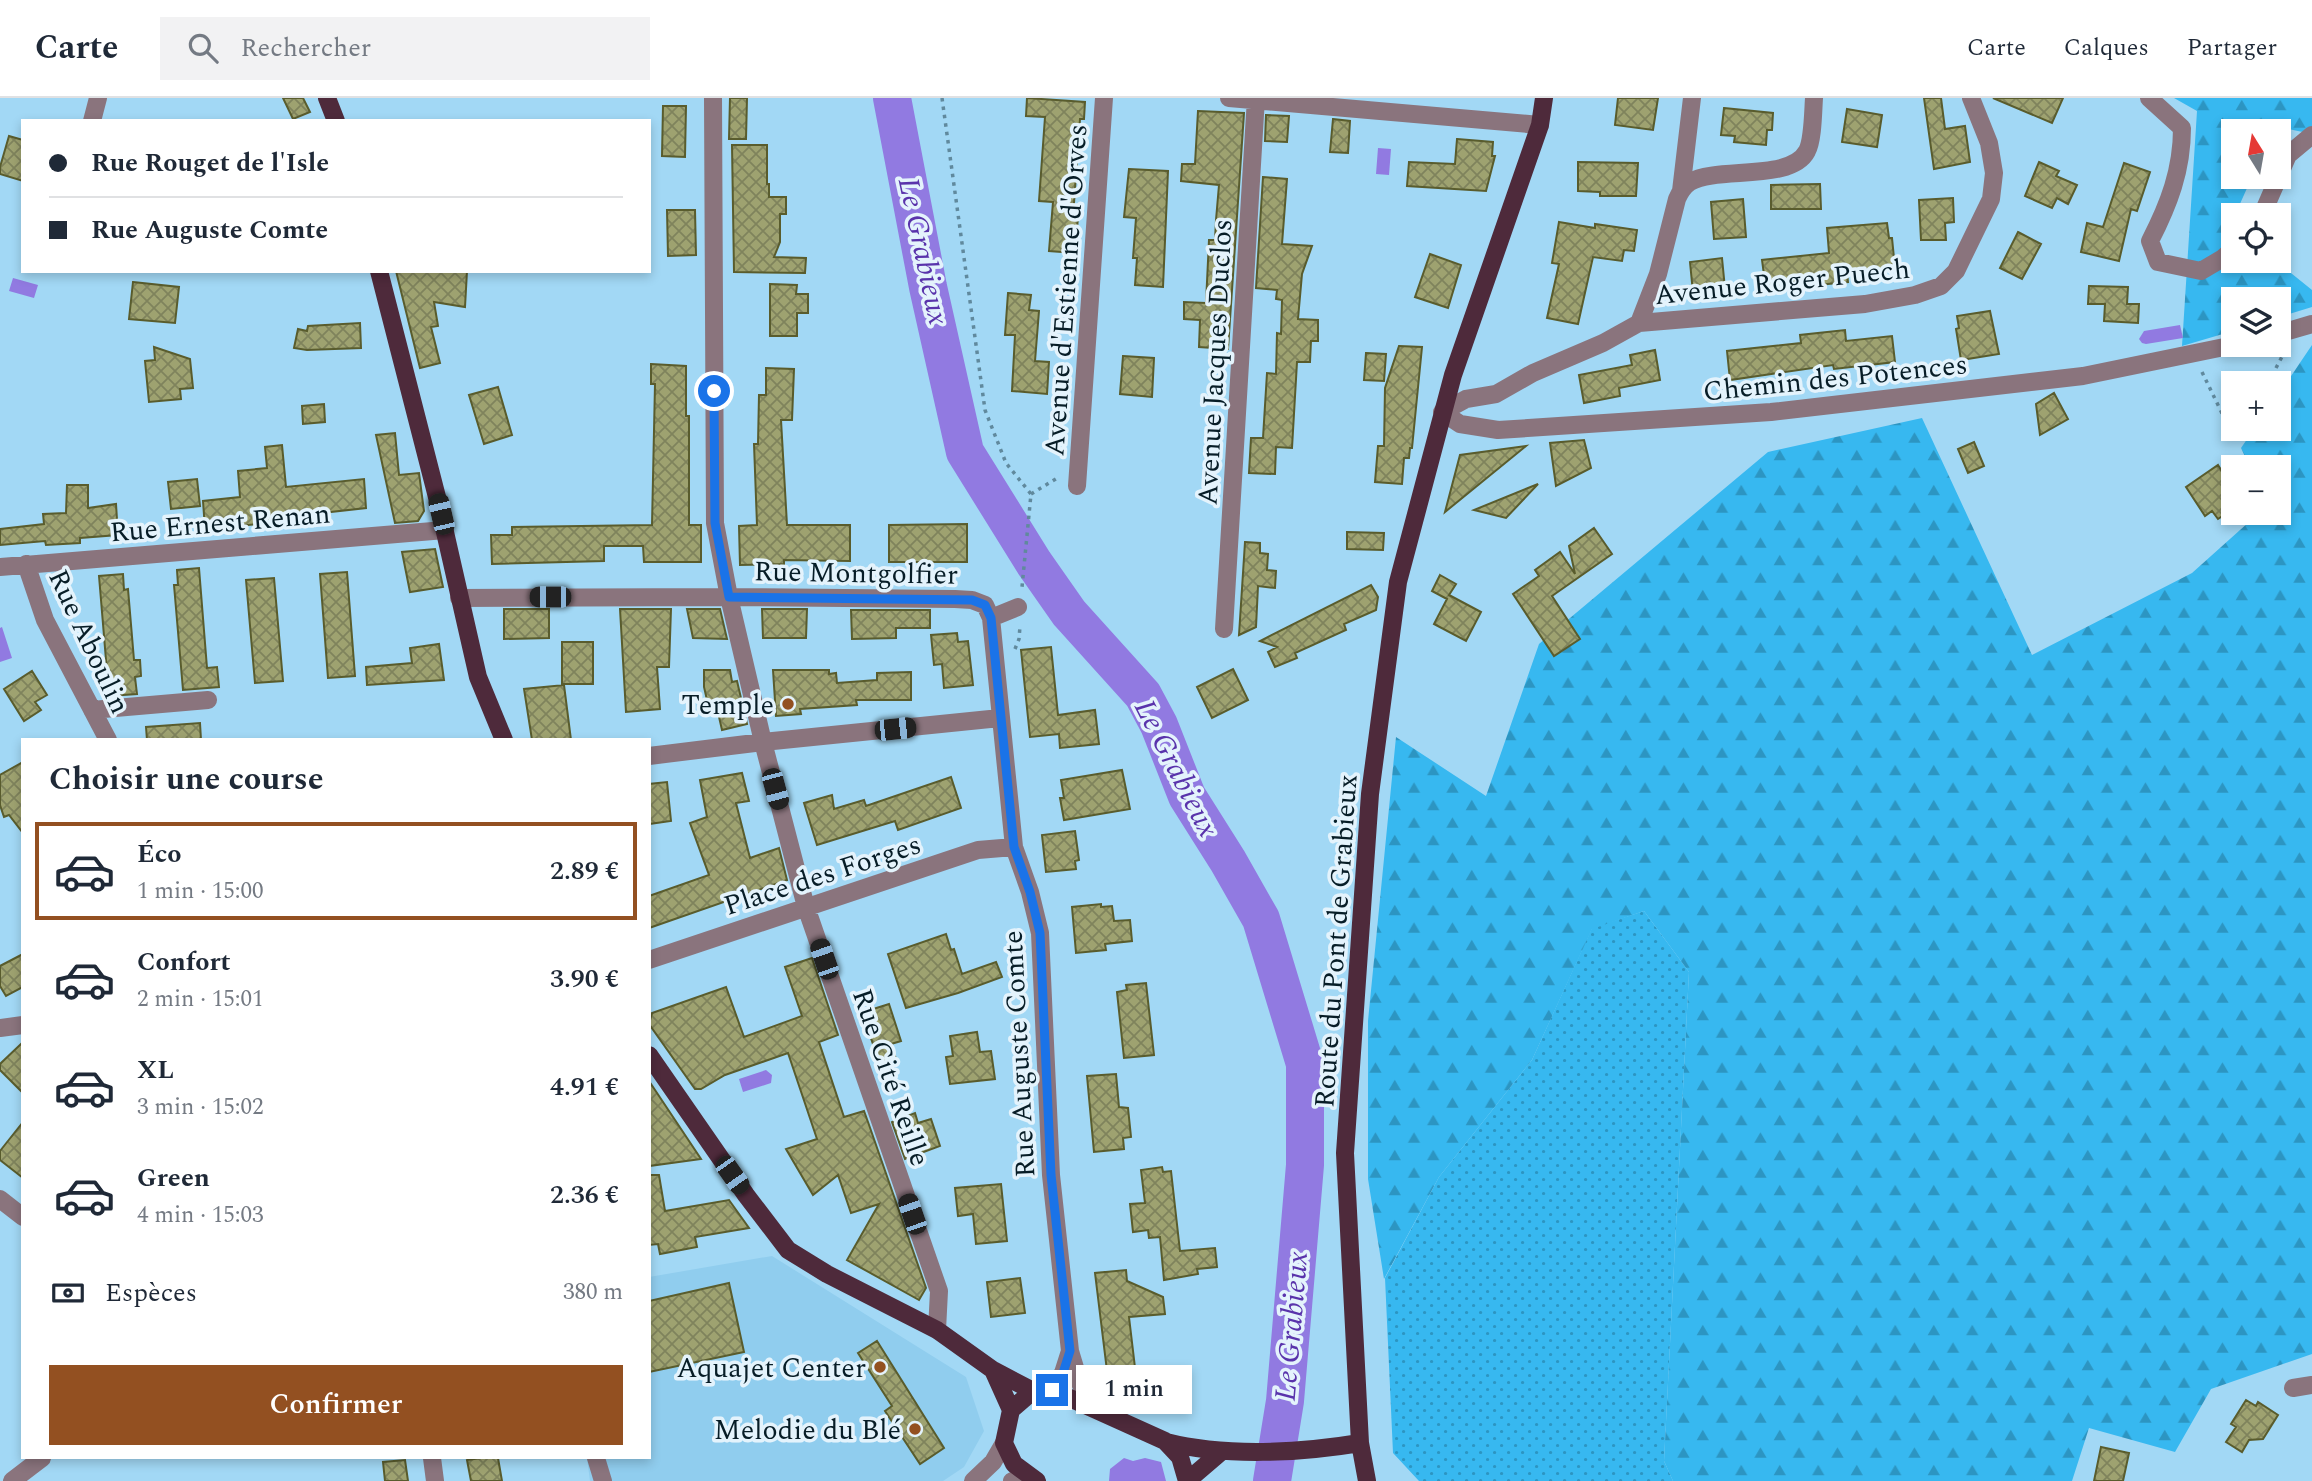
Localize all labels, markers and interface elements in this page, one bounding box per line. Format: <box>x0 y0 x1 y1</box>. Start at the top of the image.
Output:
search box <box>160 17 650 80</box>
text: Carte <box>35 23 118 73</box>
text: Rechercher <box>240 28 371 68</box>
icon: search <box>184 29 222 67</box>
text: Carte <box>1967 30 2026 66</box>
text: Calques <box>2064 30 2149 66</box>
text: Partager <box>2187 30 2277 66</box>
north arrow <box>2221 119 2291 189</box>
map controls <box>2221 119 2291 525</box>
street label: Avenue d'Estienne d'Orves <box>1033 123 1100 458</box>
text: Rue Rouget de l'Isle <box>91 143 329 183</box>
water label: Le Grabieux <box>885 173 961 329</box>
button: locate <box>2221 203 2291 273</box>
text: Rue Auguste Comte <box>91 210 328 250</box>
street label: Avenue Jacques Duclos <box>1187 218 1244 506</box>
street label: Avenue Roger Puech <box>1652 248 1912 317</box>
button: layers <box>2221 287 2291 357</box>
street label: Chemin des Potences <box>1701 343 1970 414</box>
button: + <box>2221 371 2291 441</box>
route start <box>698 375 730 407</box>
button: − <box>2221 455 2291 525</box>
car <box>427 491 456 537</box>
street label: Rue Ernest Renan <box>108 492 332 555</box>
street label: Rue Montgolfier <box>753 550 958 597</box>
street label: Rue Aboulin <box>36 562 141 721</box>
car <box>530 587 572 608</box>
place label: Temple <box>681 684 774 727</box>
water label: Le Grabieux <box>1122 691 1231 846</box>
marker: Temple <box>780 696 796 712</box>
car <box>874 716 917 742</box>
text: Choisir une course <box>49 755 324 804</box>
car <box>760 766 791 812</box>
street label: Route du Pont de Grabieux <box>1303 773 1370 1109</box>
street label: Place des Forges <box>718 823 927 928</box>
text: Éco <box>137 834 181 874</box>
icon: car <box>53 840 116 903</box>
text: 2.89 € <box>550 851 619 891</box>
text: 1 min · 15:00 <box>137 874 264 909</box>
street label: Rue Auguste Comte <box>992 929 1047 1178</box>
car <box>808 936 841 982</box>
text: Confort <box>137 942 231 982</box>
icon: car <box>53 948 116 1011</box>
text: 3.90 € <box>550 959 619 999</box>
text: 2 min · 15:01 <box>137 982 264 1017</box>
street label: Rue Cité Reille <box>840 983 941 1172</box>
text: XL <box>137 1050 174 1090</box>
icon: car <box>53 1056 116 1119</box>
text: 4.91 € <box>550 1067 619 1107</box>
text: 3 min · 15:02 <box>137 1090 264 1125</box>
car <box>712 1152 753 1198</box>
text: Green <box>137 1158 210 1198</box>
icon: car <box>53 1164 116 1227</box>
text: 2.36 € <box>550 1175 619 1215</box>
car <box>896 1191 929 1237</box>
text: 4 min · 15:03 <box>137 1198 264 1233</box>
water label: Le Grabieux <box>1263 1249 1321 1403</box>
text: Espèces <box>105 1273 197 1313</box>
icon: cash <box>49 1274 87 1312</box>
text: 380 m <box>563 1275 623 1310</box>
place label: Aquajet Center <box>677 1347 866 1390</box>
marker: Aquajet Center <box>872 1359 888 1375</box>
button: Confirmer <box>49 1365 623 1445</box>
callout: 1 min <box>1076 1366 1192 1414</box>
text: 1 min <box>1104 1372 1164 1407</box>
route end <box>1036 1374 1068 1406</box>
place label: Melodie du Blé <box>714 1409 901 1452</box>
marker: Melodie du Blé <box>907 1421 923 1437</box>

